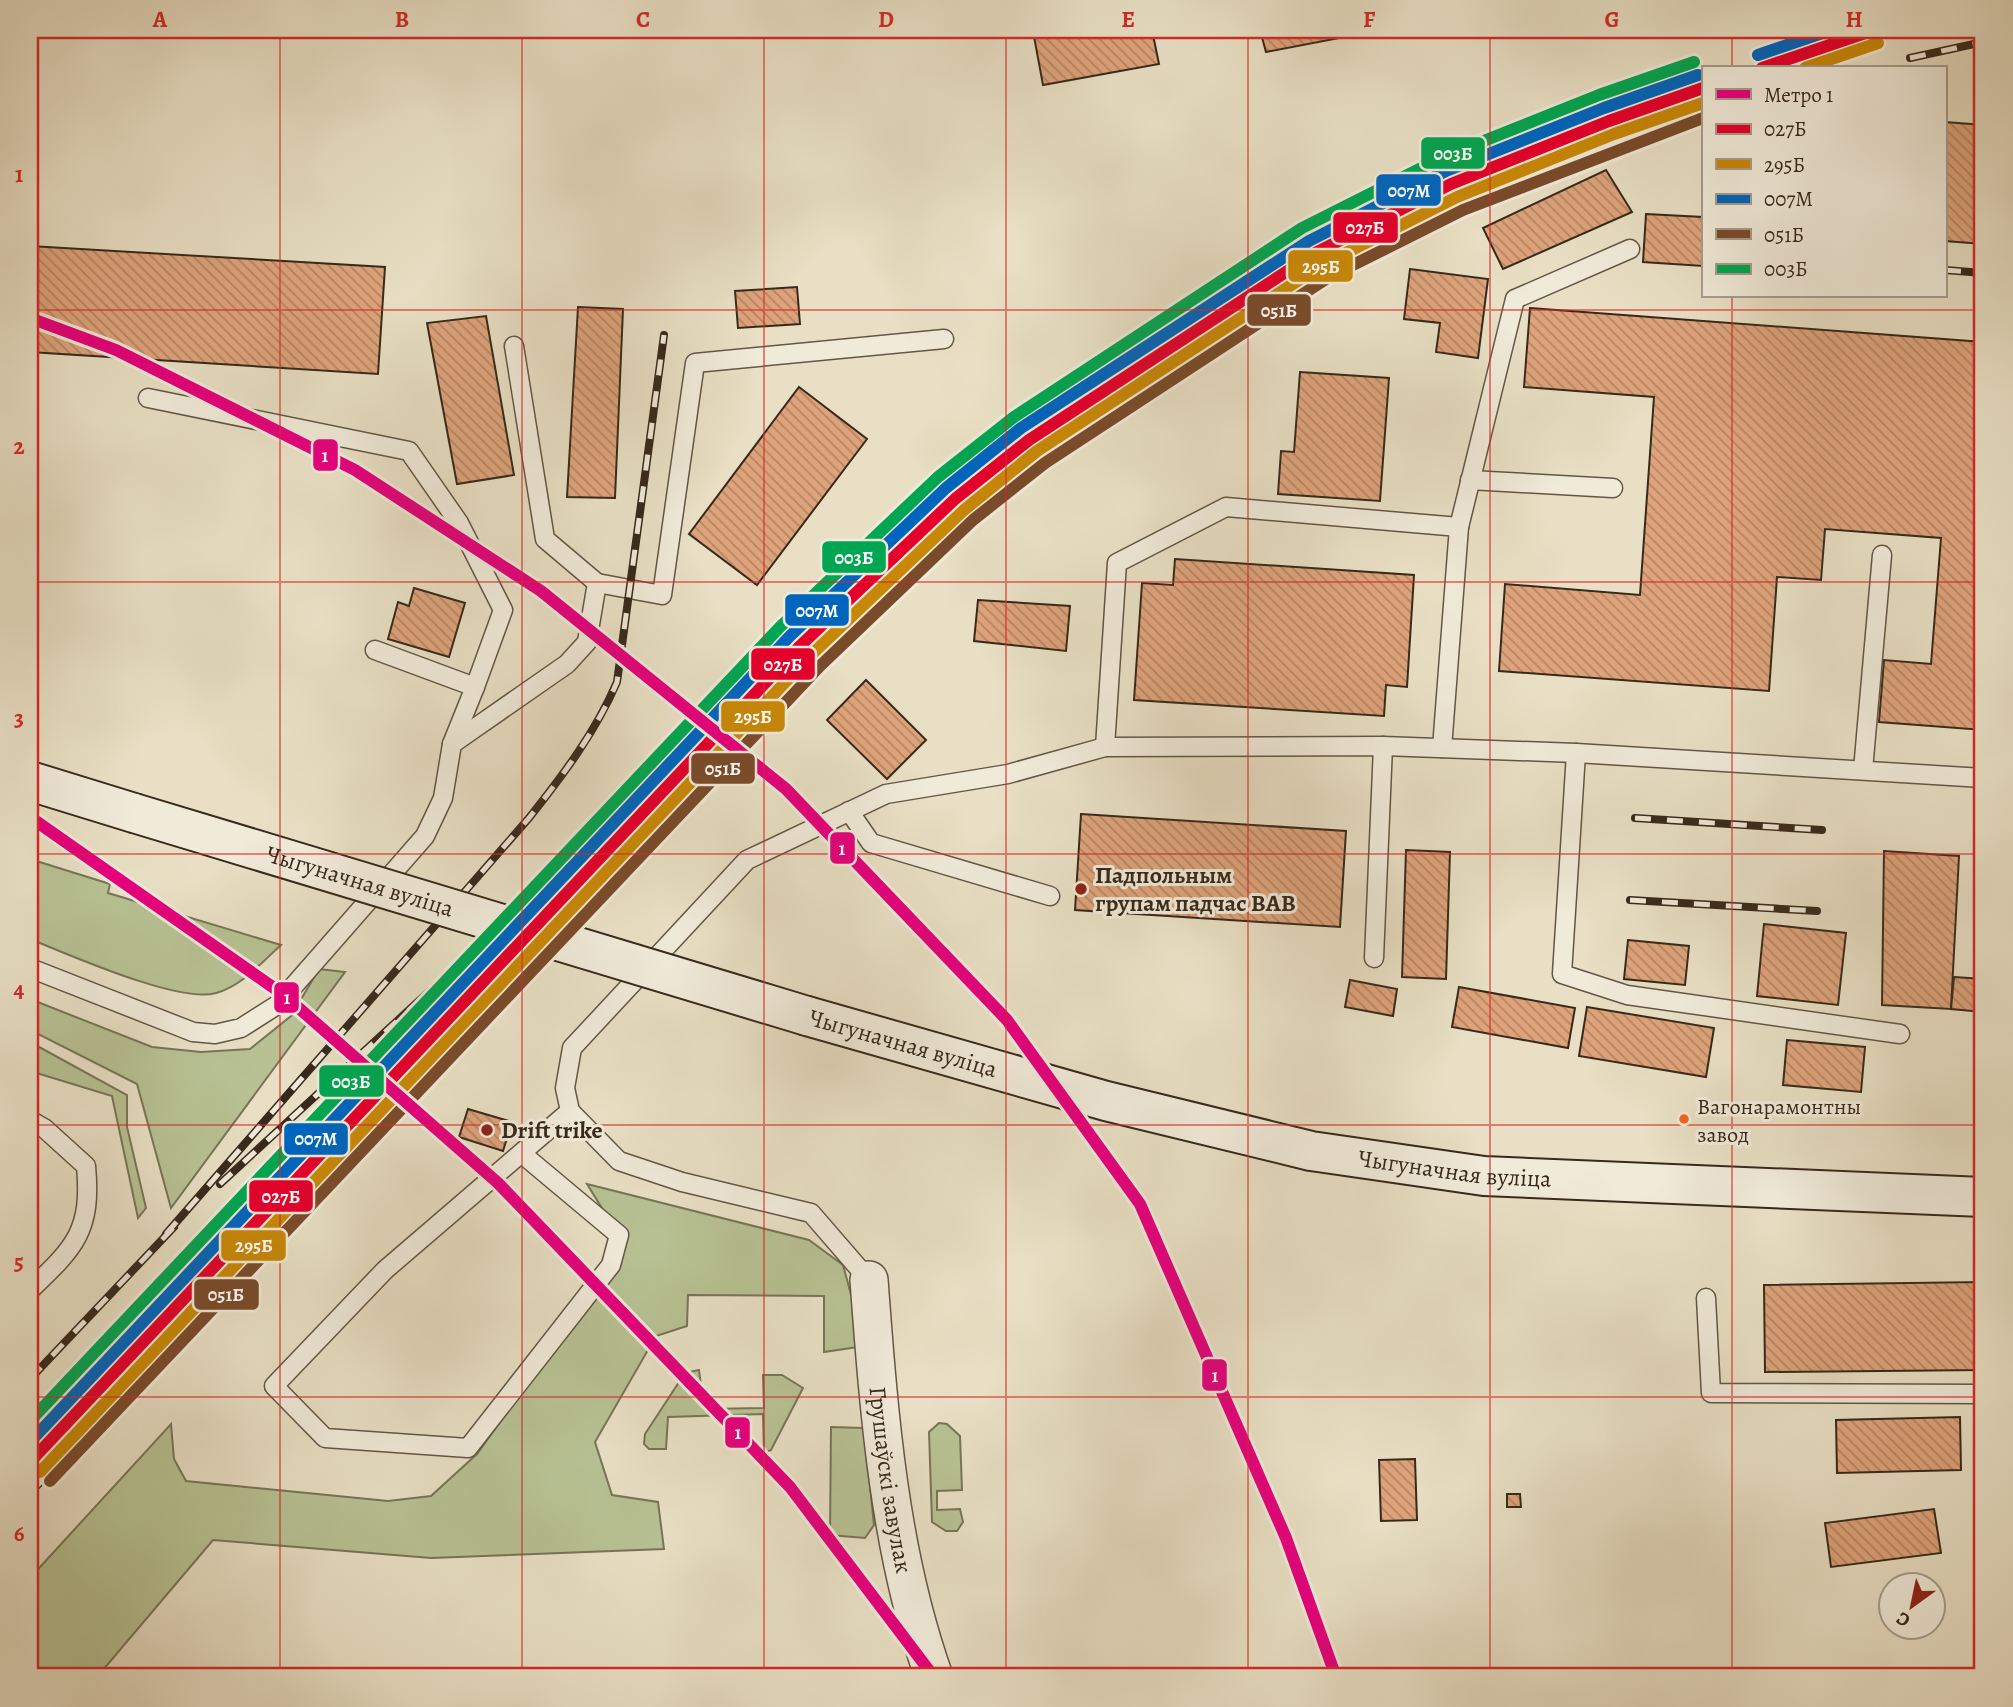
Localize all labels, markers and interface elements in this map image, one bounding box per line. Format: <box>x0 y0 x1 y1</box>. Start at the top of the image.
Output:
text: A <box>152 4 168 35</box>
text: B <box>395 4 409 35</box>
text: C <box>636 4 650 35</box>
text: D <box>878 4 894 35</box>
text: E <box>1121 4 1135 35</box>
text: F <box>1363 4 1376 35</box>
text: G <box>1604 4 1620 35</box>
text: H <box>1845 4 1863 35</box>
legend <box>1702 66 1946 298</box>
text: Метро 1 <box>1764 81 1833 109</box>
text: 027Б <box>1764 115 1807 143</box>
line badge: 003Б <box>1420 136 1486 170</box>
text: 003Б <box>1433 141 1473 167</box>
text: 295Б <box>1764 151 1805 179</box>
text: 1 <box>15 159 23 190</box>
line badge: 007М <box>1375 173 1442 207</box>
text: 007М <box>1387 178 1431 204</box>
text: 007М <box>1764 185 1813 213</box>
line badge: 027Б <box>1332 211 1399 244</box>
text: 027Б <box>1346 215 1384 241</box>
text: 051Б <box>1764 221 1804 249</box>
line badge: 295Б <box>1287 249 1354 283</box>
text: 295Б <box>1302 254 1340 280</box>
text: 003Б <box>1764 255 1808 283</box>
line badge: 051Б <box>1246 293 1312 327</box>
text: 051Б <box>1261 298 1297 324</box>
text: 2 <box>13 431 25 462</box>
line badge: 1 <box>312 438 339 472</box>
text: 1 <box>322 443 329 469</box>
line badge: 003Б <box>821 540 887 574</box>
text: 003Б <box>834 545 874 571</box>
line badge: 007М <box>784 593 850 627</box>
text: 007М <box>795 598 839 624</box>
line badge: 027Б <box>750 647 816 681</box>
text: 027Б <box>764 652 802 678</box>
line badge: 295Б <box>720 700 786 733</box>
text: 3 <box>14 703 24 734</box>
text: 295Б <box>734 704 772 730</box>
line badge: 051Б <box>690 752 756 785</box>
text: 051Б <box>705 756 741 782</box>
line badge: 1 <box>829 831 856 865</box>
text: 1 <box>839 836 846 862</box>
street label: Чыгуначная вуліца <box>262 838 458 925</box>
place label: Падпольным групам падчас ВАВ <box>1095 859 1296 919</box>
marker: Падпольным групам падчас ВАВ <box>1073 881 1089 897</box>
text: 4 <box>14 974 25 1005</box>
line badge: 1 <box>273 981 300 1014</box>
text: 1 <box>284 985 291 1011</box>
street label: Чыгуначная вуліца <box>805 1001 1001 1085</box>
line badge: 003Б <box>318 1064 385 1098</box>
text: 003Б <box>331 1069 371 1095</box>
place label: Вагонарамонтны завод <box>1697 1092 1861 1150</box>
marker: Вагонарамонтны завод <box>1677 1112 1691 1126</box>
place label: Drift trike <box>501 1114 603 1146</box>
line badge: 007М <box>283 1122 349 1156</box>
marker: Drift trike <box>479 1122 495 1138</box>
text: 007М <box>294 1126 338 1152</box>
street label: Чыгуначная вуліца <box>1356 1142 1552 1195</box>
line badge: 027Б <box>248 1179 314 1213</box>
text: 027Б <box>262 1184 300 1210</box>
line badge: 295Б <box>220 1229 287 1262</box>
text: 295Б <box>235 1233 273 1259</box>
text: 5 <box>14 1246 24 1277</box>
line badge: 051Б <box>193 1278 260 1311</box>
text: 051Б <box>208 1282 244 1308</box>
line badge: 1 <box>1201 1358 1228 1392</box>
text: 1 <box>1212 1363 1219 1389</box>
street label: Грушаўскі завулак <box>862 1385 920 1576</box>
line badge: 1 <box>724 1416 751 1449</box>
text: 1 <box>735 1420 742 1446</box>
text: 6 <box>14 1518 25 1549</box>
north arrow <box>1876 1570 1946 1640</box>
text: С <box>1891 1605 1915 1634</box>

